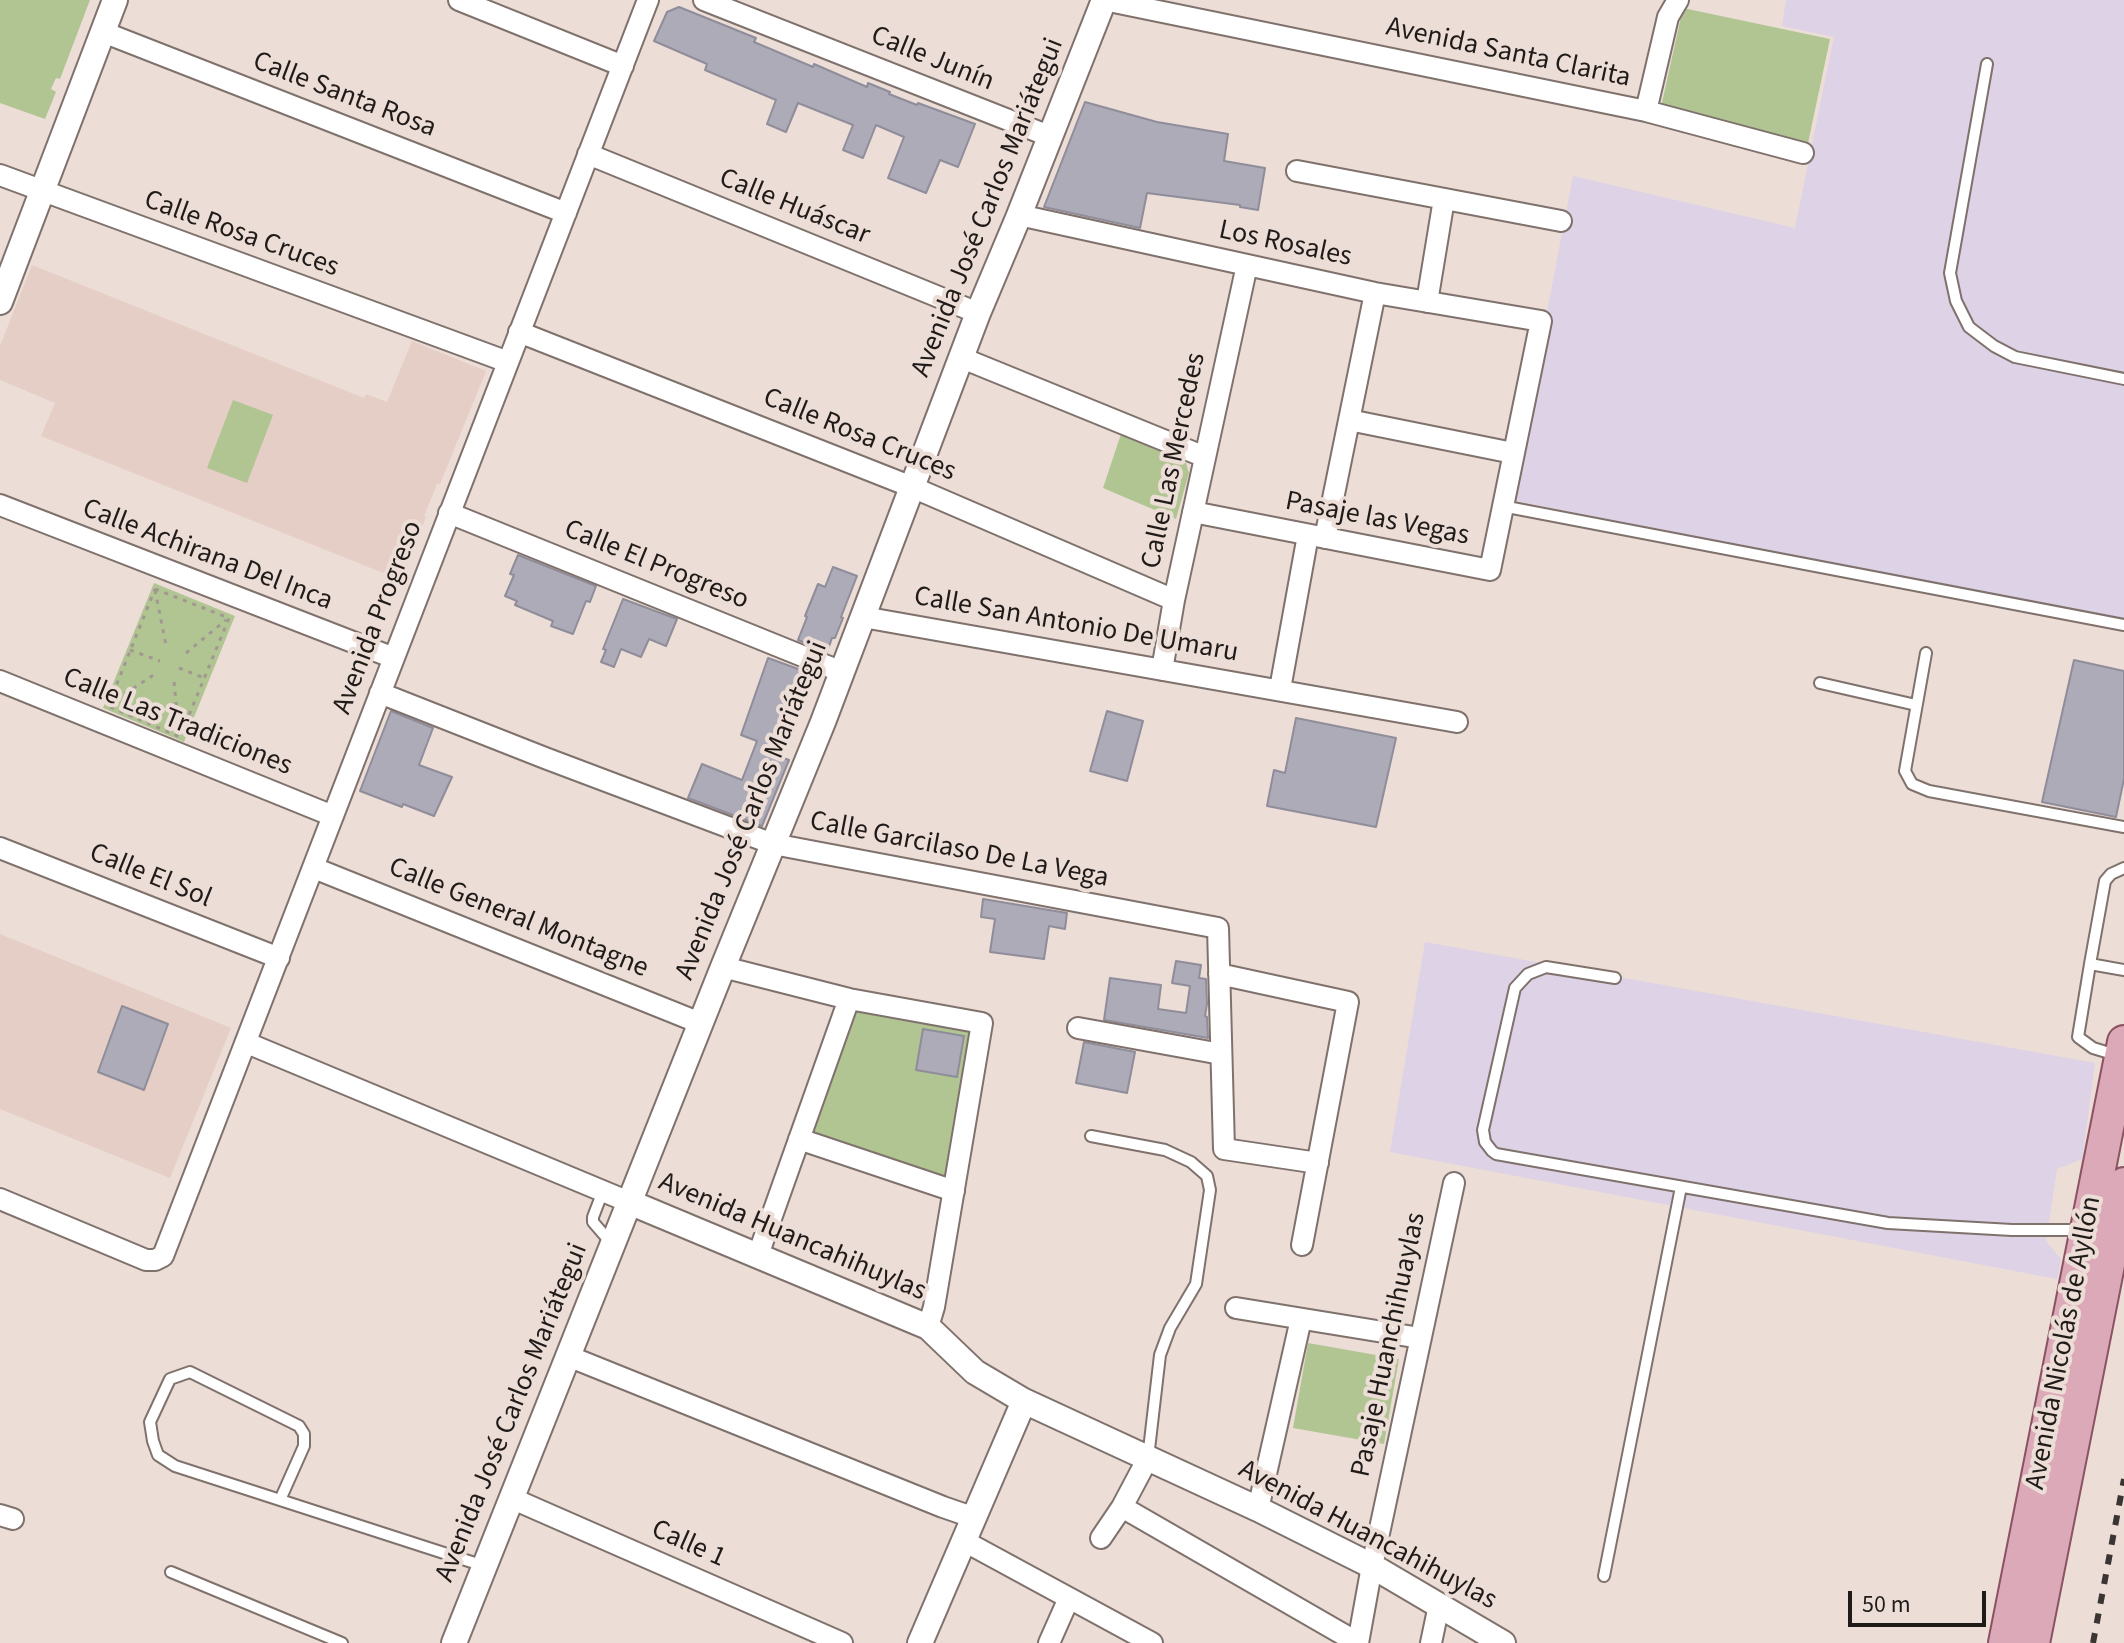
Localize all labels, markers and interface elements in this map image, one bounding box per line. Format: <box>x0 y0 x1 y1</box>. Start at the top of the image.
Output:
street label: Avenida Santa Clarita <box>1383 12 1633 96</box>
street label: Calle Junín <box>865 20 999 100</box>
street label: Avenida José Carlos Mariátegui <box>906 34 1072 382</box>
street label: Calle Santa Rosa <box>248 46 440 146</box>
street label: Calle Huáscar <box>714 163 874 253</box>
street label: Calle Rosa Cruces <box>139 184 343 286</box>
street label: Los Rosales <box>1215 215 1355 275</box>
street label: Calle Las Mercedes <box>1136 350 1214 572</box>
street label: Calle Rosa Cruces <box>758 382 960 490</box>
street label: Pasaje las Vegas <box>1282 486 1472 554</box>
street label: Calle Achirana Del Inca <box>77 493 337 619</box>
street label: Calle El Progreso <box>559 514 753 618</box>
street label: Avenida Progreso <box>327 517 431 719</box>
street label: Calle San Antonio De Umaru <box>911 581 1241 671</box>
street label: Avenida José Carlos Mariátegui <box>670 637 836 985</box>
street label: Calle Las Tradiciones <box>58 662 296 784</box>
street label: Calle Garcilaso De La Vega <box>807 806 1111 896</box>
street label: Calle El Sol <box>84 837 216 917</box>
street label: Calle General Montagne <box>383 851 653 987</box>
street label: Avenida Huancahihuylas <box>653 1166 931 1310</box>
street label: Avenida Nicolás de Ayllón <box>2020 1193 2110 1493</box>
street label: Pasaje Huanchihuaylas <box>1346 1210 1434 1480</box>
street label: Avenida José Carlos Mariátegui <box>430 1239 596 1587</box>
street label: Avenida Huancahihuylas <box>1232 1454 1502 1618</box>
street label: Calle 1 <box>646 1514 730 1576</box>
scale bar <box>1852 1575 1990 1625</box>
text: 50 m <box>1862 1587 1911 1622</box>

